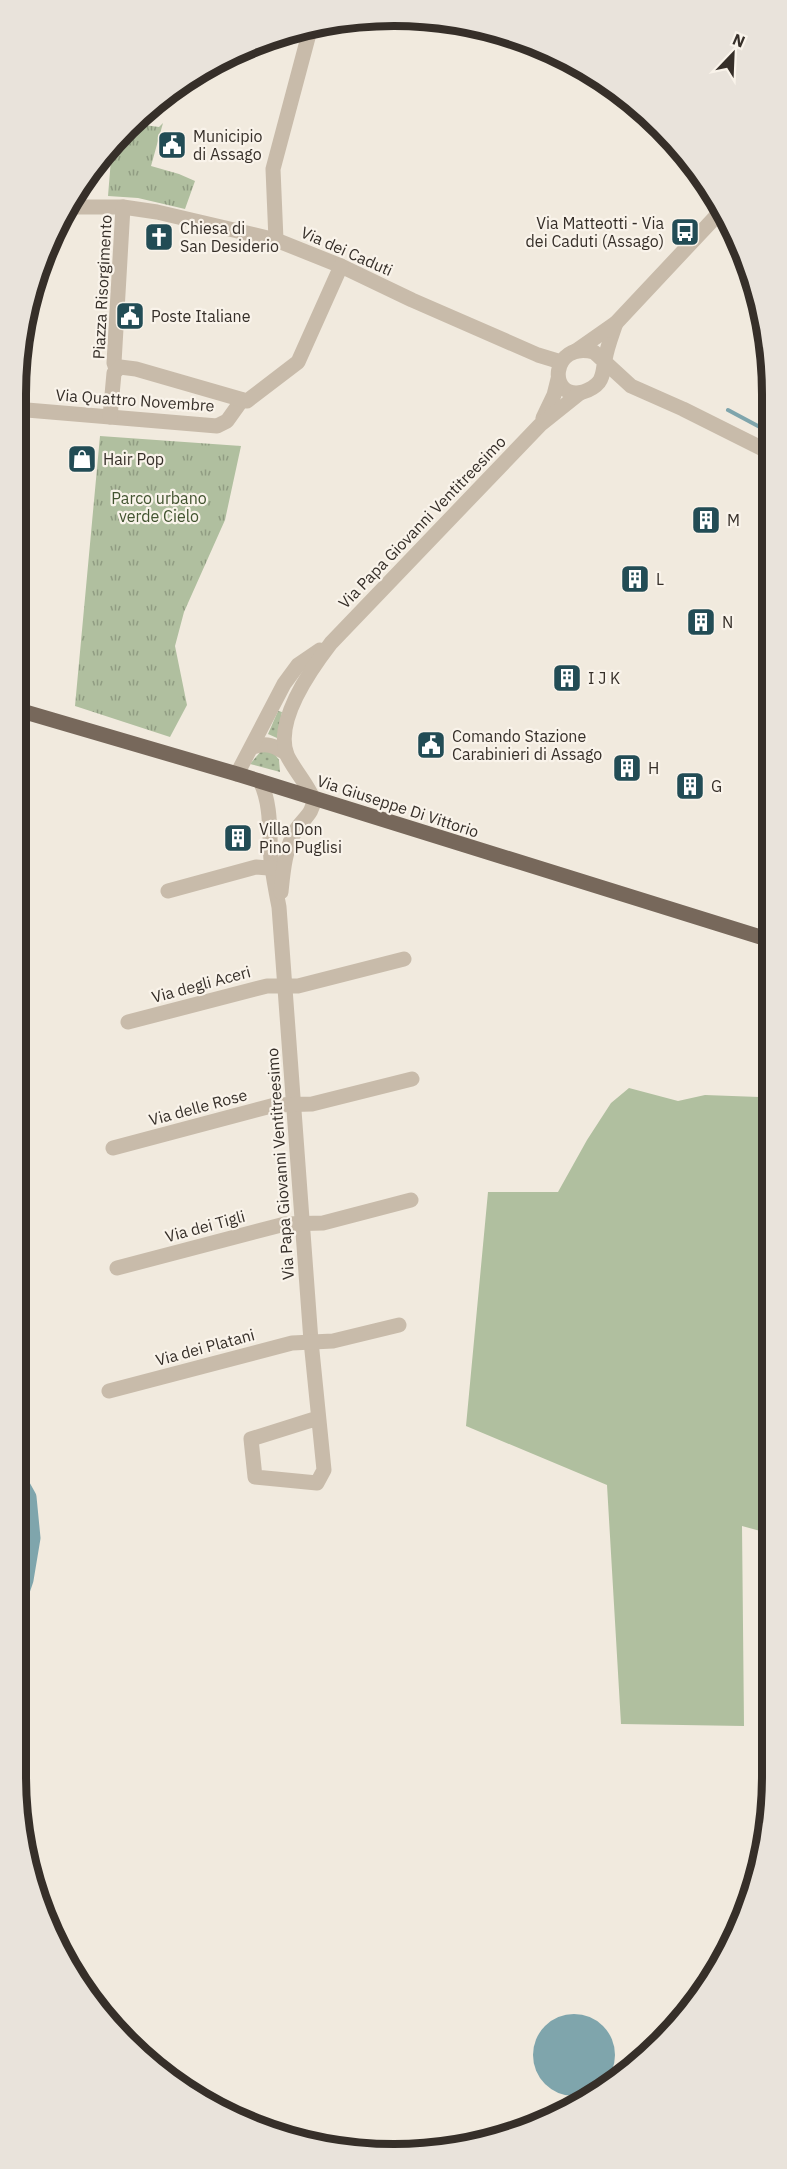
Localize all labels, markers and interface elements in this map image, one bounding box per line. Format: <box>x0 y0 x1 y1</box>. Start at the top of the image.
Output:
north arrow <box>703 24 763 84</box>
text: N <box>730 29 748 52</box>
place label: Municipio di Assago <box>193 126 262 164</box>
public building icon: Municipio di Assago <box>156 129 188 161</box>
place label: Via Matteotti - Via dei Caduti (Assago) <box>526 213 664 251</box>
street label: Piazza Risorgimento <box>88 214 116 360</box>
bus stop icon: Via Matteotti - Via dei Caduti (Assago) <box>669 216 701 248</box>
place label: Chiesa di San Desiderio <box>180 218 279 256</box>
church icon: Chiesa di San Desiderio <box>143 221 175 253</box>
street label: Via dei Caduti <box>298 222 396 280</box>
public building icon: Poste Italiane <box>114 300 146 332</box>
place label: Poste Italiane <box>151 306 251 326</box>
street label: Via Quattro Novembre <box>55 384 215 416</box>
street label: Via Papa Giovanni Ventitreesimo <box>334 431 510 613</box>
shop icon: Hair Pop <box>66 443 98 475</box>
place label: Hair Pop <box>103 449 164 469</box>
park label: Parco urbano verde Cielo <box>111 488 207 526</box>
building icon: M <box>690 504 722 536</box>
place label: M <box>727 510 740 530</box>
building icon: L <box>619 563 651 595</box>
place label: L <box>656 569 664 589</box>
building icon: N <box>685 606 717 638</box>
place label: N <box>722 612 733 632</box>
building icon: I J K <box>551 662 583 694</box>
place label: I J K <box>588 668 620 688</box>
place label: Comando Stazione Carabinieri di Assago <box>452 726 602 764</box>
public building icon: Comando Stazione Carabinieri di Assago <box>415 729 447 761</box>
building icon: H <box>611 752 643 784</box>
place label: H <box>648 758 659 778</box>
street label: Via Giuseppe Di Vittorio <box>315 770 482 842</box>
building icon: G <box>674 770 706 802</box>
place label: G <box>711 776 722 796</box>
place label: Villa Don Pino Puglisi <box>259 819 342 857</box>
building icon: Villa Don Pino Puglisi <box>222 822 254 854</box>
street label: Via degli Aceri <box>149 961 253 1007</box>
street label: Via Papa Giovanni Ventitreesimo <box>262 1047 298 1281</box>
street label: Via delle Rose <box>147 1084 249 1130</box>
street label: Via dei Tigli <box>163 1206 247 1246</box>
street label: Via dei Platani <box>153 1324 257 1370</box>

